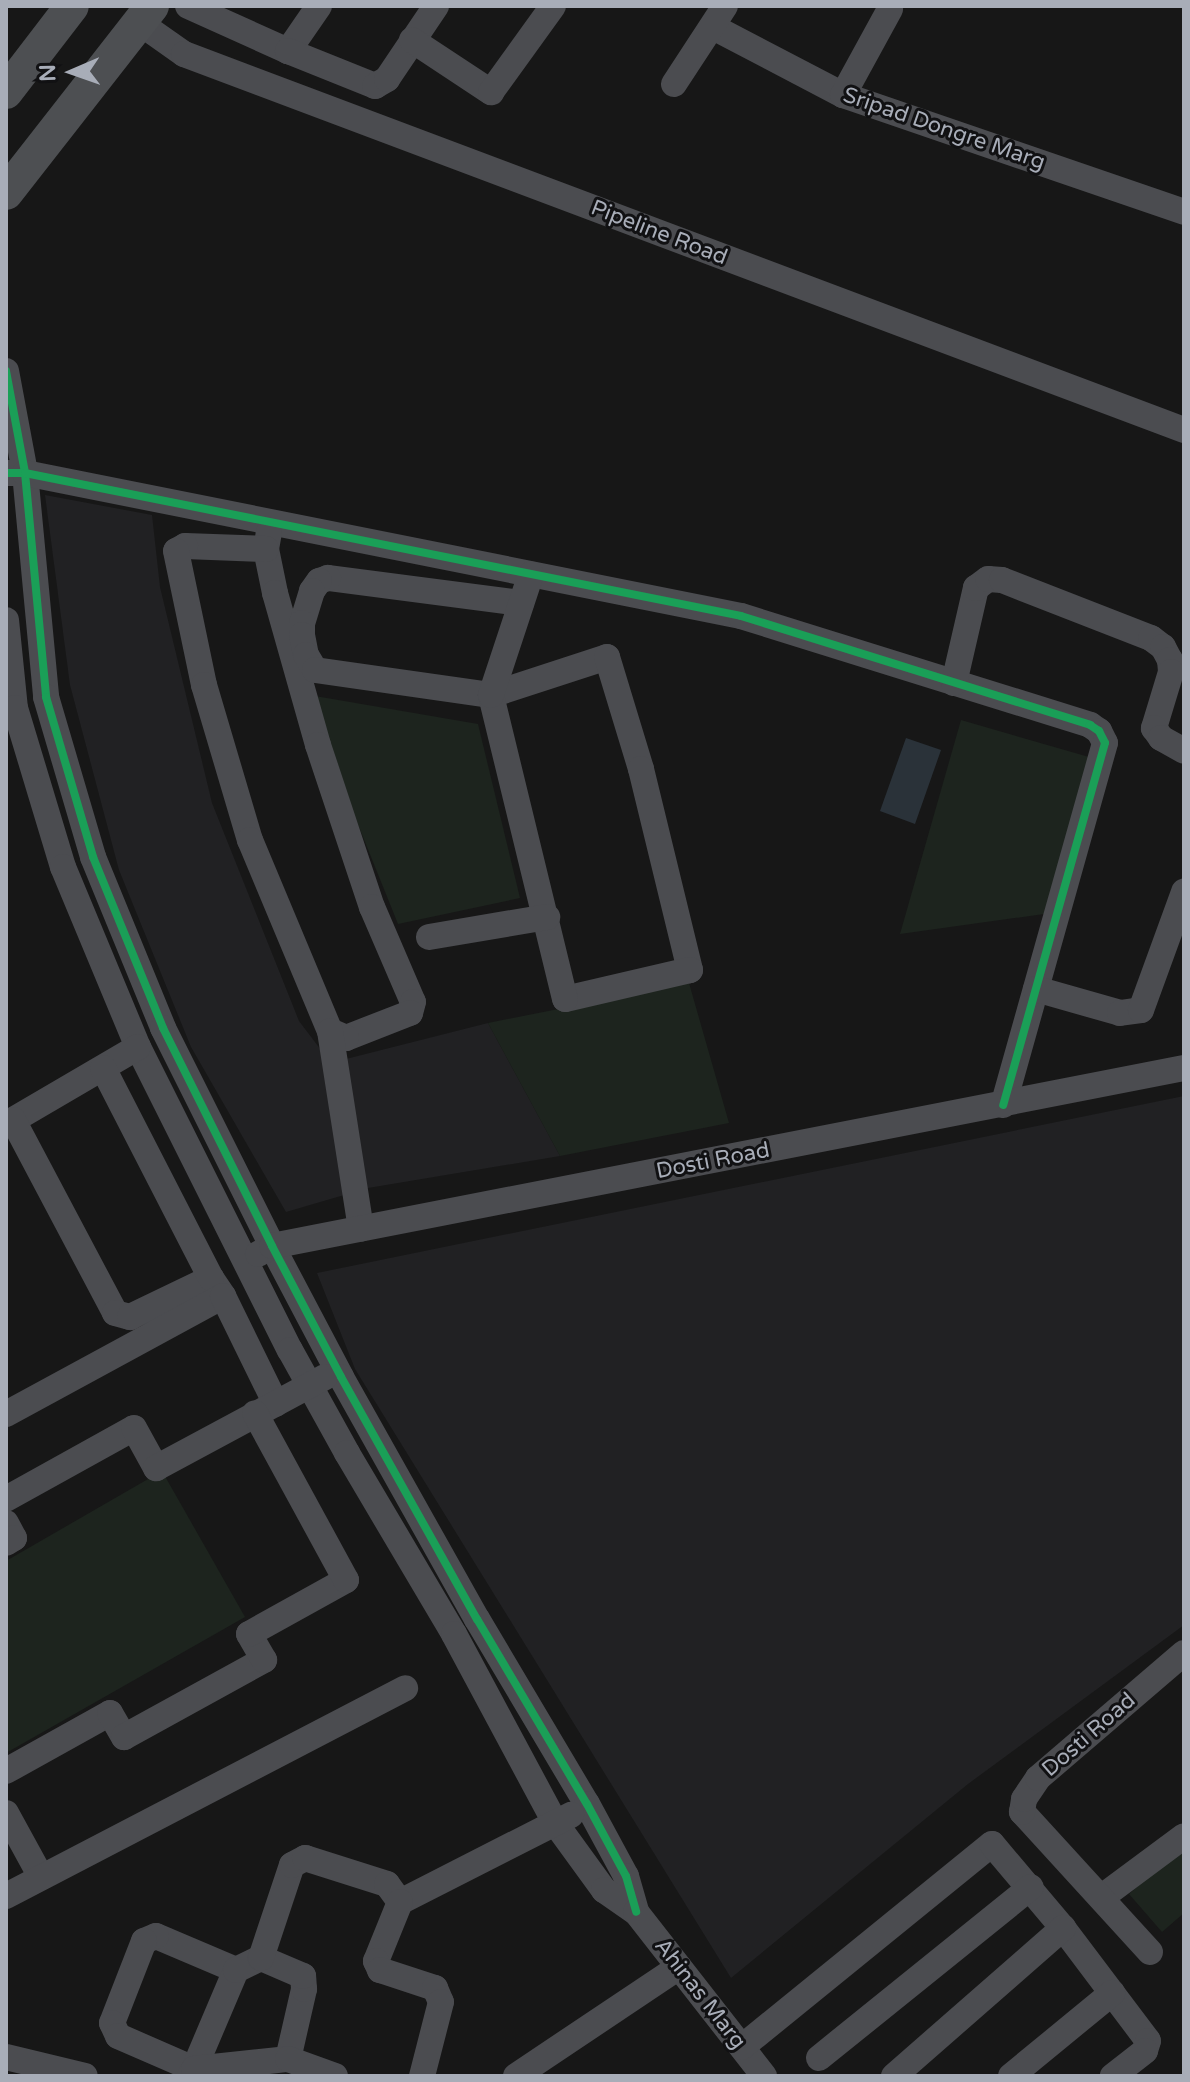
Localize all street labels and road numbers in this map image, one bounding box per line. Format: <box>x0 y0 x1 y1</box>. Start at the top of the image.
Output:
street label: Sripad Dongre Marg <box>840 82 1048 176</box>
street label: Pipeline Road <box>587 195 731 271</box>
street label: Dosti Road <box>654 1137 772 1185</box>
street label: Dosti Road <box>1037 1687 1141 1783</box>
street label: Ahinas Marg <box>649 1934 751 2054</box>

